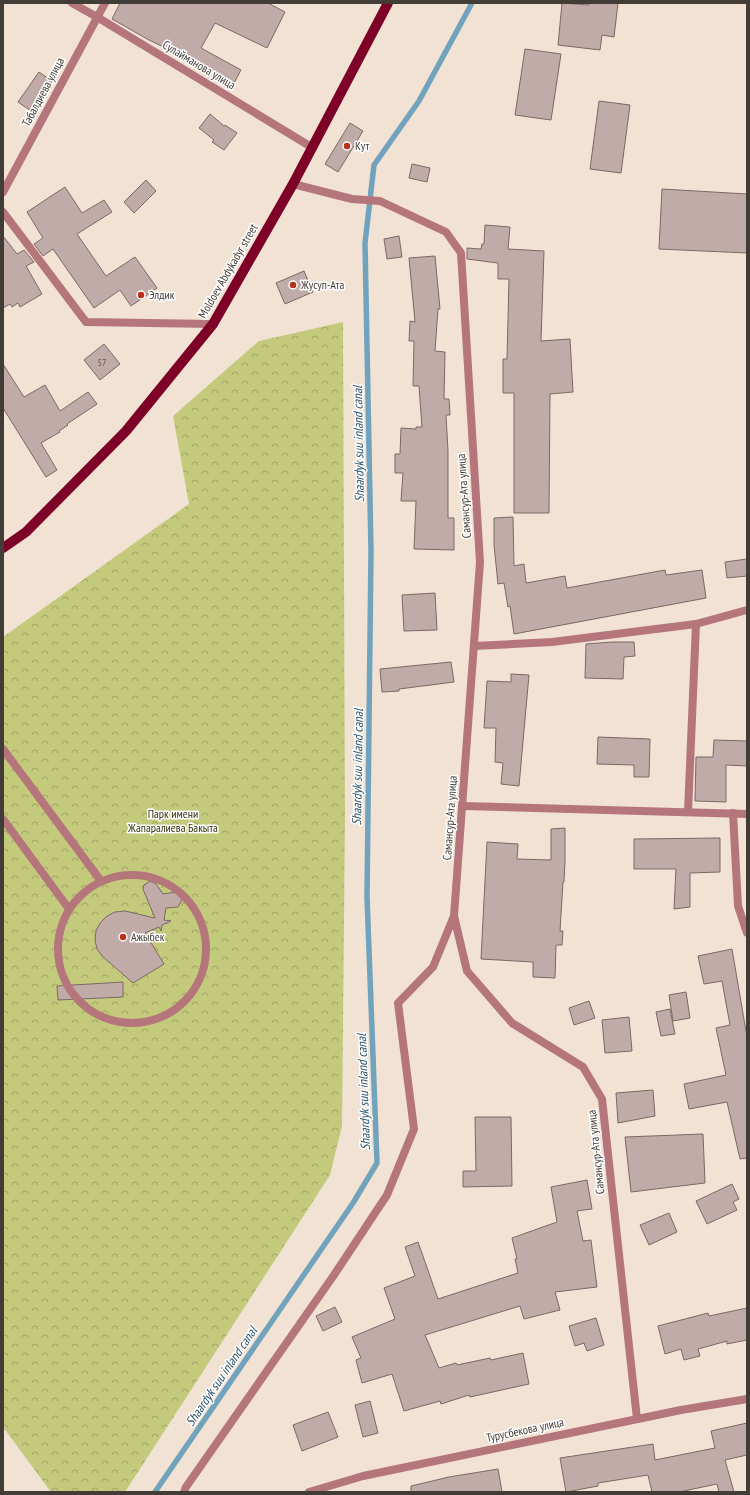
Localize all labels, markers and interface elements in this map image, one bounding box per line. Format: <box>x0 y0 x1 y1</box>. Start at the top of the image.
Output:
street label: Сулайманова улица <box>160 37 239 92</box>
street label: Табалдиева улица <box>18 54 67 129</box>
place label: Кут <box>355 138 369 153</box>
marker: Кут <box>342 141 352 151</box>
street label: Moldoev Abdykadyr street <box>194 220 261 321</box>
place label: Жусуп-Ата <box>300 277 344 292</box>
marker: Жусуп-Ата <box>288 280 298 290</box>
place label: Элдик <box>149 287 175 302</box>
marker: Элдик <box>136 290 146 300</box>
house number: 57 <box>98 356 107 369</box>
water label: Shaardyk suu inland canal <box>349 384 368 502</box>
street label: Самансур-Ата улица <box>453 453 474 539</box>
water label: Shaardyk suu inland canal <box>348 707 367 825</box>
street label: Самансур-Ата улица <box>439 775 460 861</box>
park label: Парк имени Жапаралиева Бакыта <box>127 806 218 835</box>
place label: Ажыбек <box>131 929 165 944</box>
marker: Ажыбек <box>118 932 128 942</box>
water label: Shaardyk suu inland canal <box>353 1032 374 1150</box>
street label: Самансур-Ата улица <box>584 1109 607 1195</box>
water label: Shaardyk suu inland canal <box>182 1322 262 1429</box>
street label: Турусбекова улица <box>485 1414 565 1445</box>

